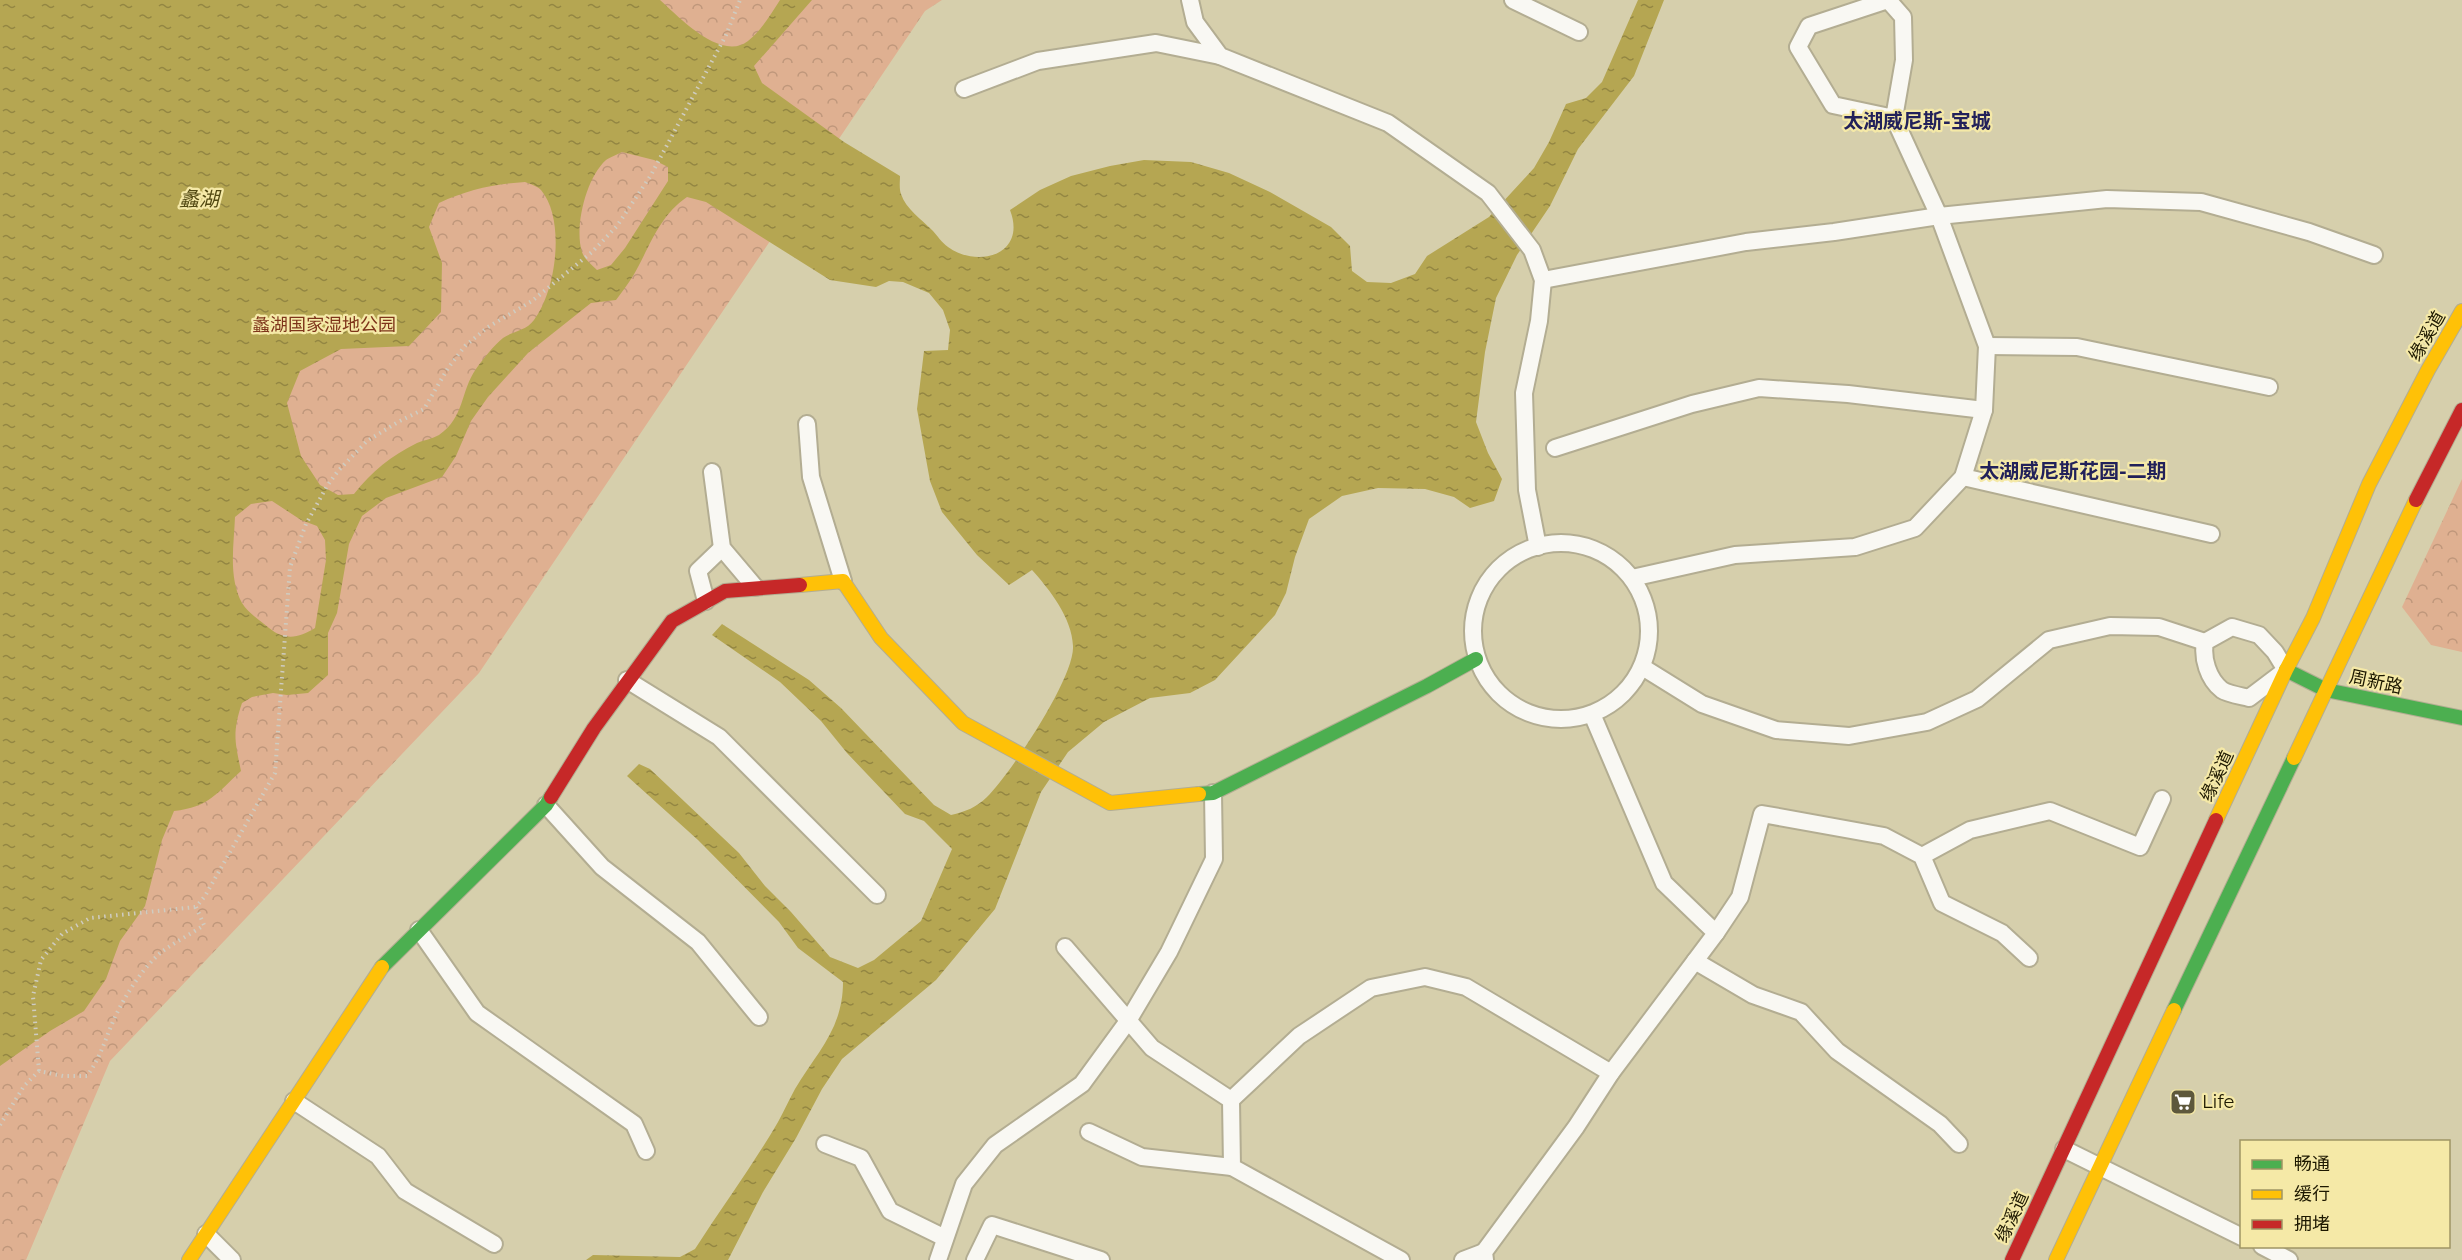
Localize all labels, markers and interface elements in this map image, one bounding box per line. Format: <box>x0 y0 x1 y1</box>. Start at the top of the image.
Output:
district label: 太湖威尼斯-宝城 <box>1843 109 1991 133</box>
water label: 蠡湖 <box>179 187 222 211</box>
street label: 缘溪道 <box>2404 307 2450 365</box>
park label: 蠡湖国家湿地公园 <box>252 314 396 336</box>
district label: 太湖威尼斯花园-二期 <box>1979 459 2167 483</box>
street label: 周新路 <box>2347 666 2405 698</box>
street label: 缘溪道 <box>2196 747 2238 805</box>
supermarket icon: Life <box>2168 1087 2198 1117</box>
place label: Life <box>2202 1091 2234 1113</box>
legend <box>2240 1140 2450 1248</box>
text: 畅通 <box>2294 1153 2330 1175</box>
text: 缓行 <box>2294 1183 2330 1205</box>
street label: 缘溪道 <box>1991 1188 2033 1246</box>
text: 拥堵 <box>2294 1213 2330 1235</box>

